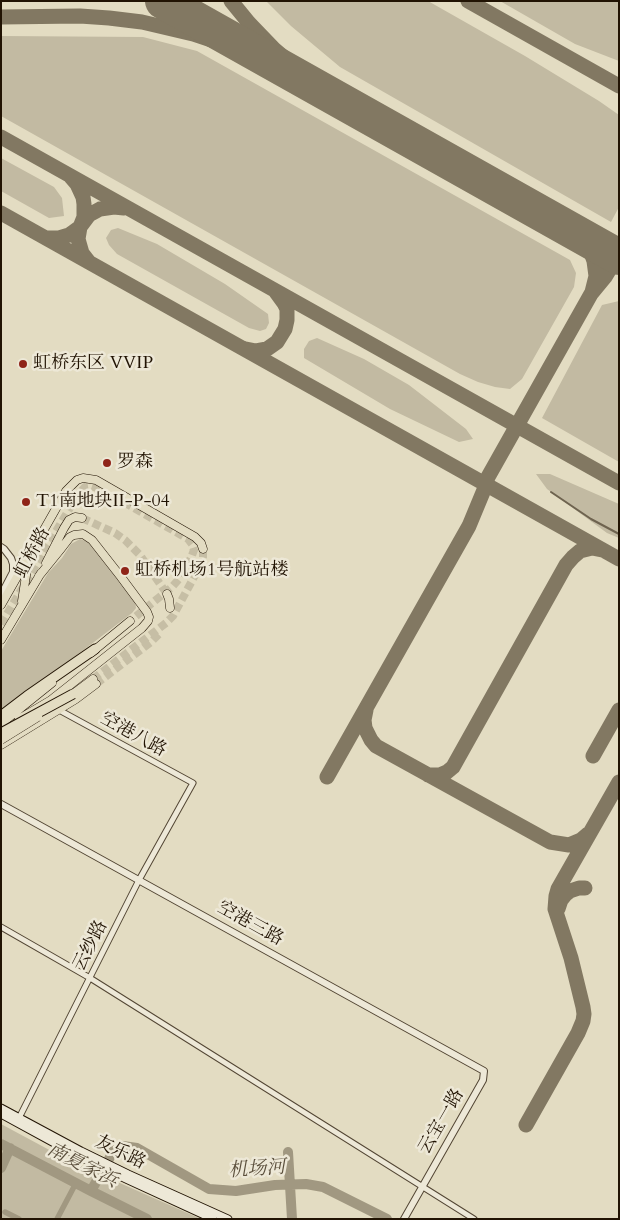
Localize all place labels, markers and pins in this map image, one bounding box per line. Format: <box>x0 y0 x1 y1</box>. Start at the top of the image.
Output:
place label: 虹桥东区 VVIP <box>33 353 153 375</box>
marker: 虹桥东区 VVIP <box>17 358 29 370</box>
place label: 罗森 <box>117 452 153 474</box>
marker: 罗森 <box>101 457 113 469</box>
place label: T1南地块II-P-04 <box>36 491 170 513</box>
marker: T1南地块II-P-04 <box>20 496 32 508</box>
place label: 虹桥机场1号航站楼 <box>135 560 288 582</box>
marker: 虹桥机场1号航站楼 <box>119 565 131 577</box>

